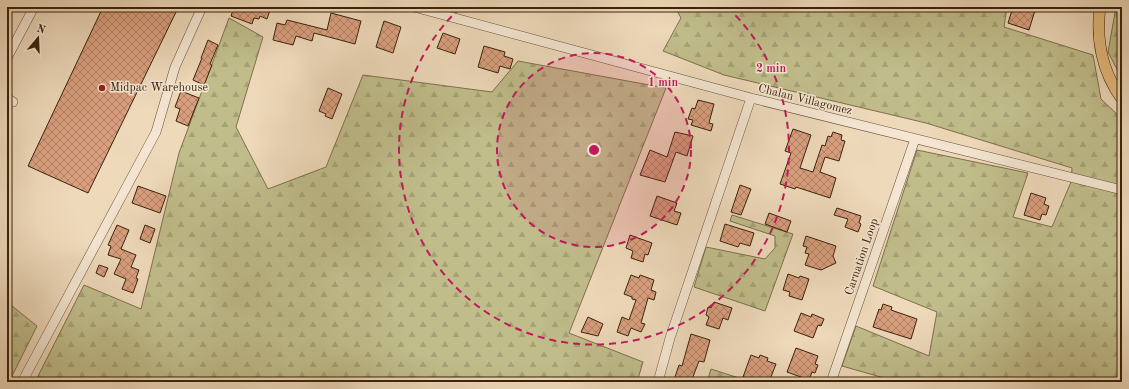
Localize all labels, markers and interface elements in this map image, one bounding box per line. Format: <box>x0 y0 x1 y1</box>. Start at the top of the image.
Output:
north arrow <box>18 18 58 58</box>
text: N <box>35 23 47 37</box>
text: 2 min <box>756 63 786 75</box>
text: 1 min <box>648 77 678 89</box>
place label: Midpac Warehouse <box>110 82 209 94</box>
street label: Chalan Villagomez <box>757 82 853 118</box>
marker: Midpac Warehouse <box>97 83 107 93</box>
centre of rings <box>587 143 601 157</box>
street label: Carnation Loop <box>843 217 881 297</box>

